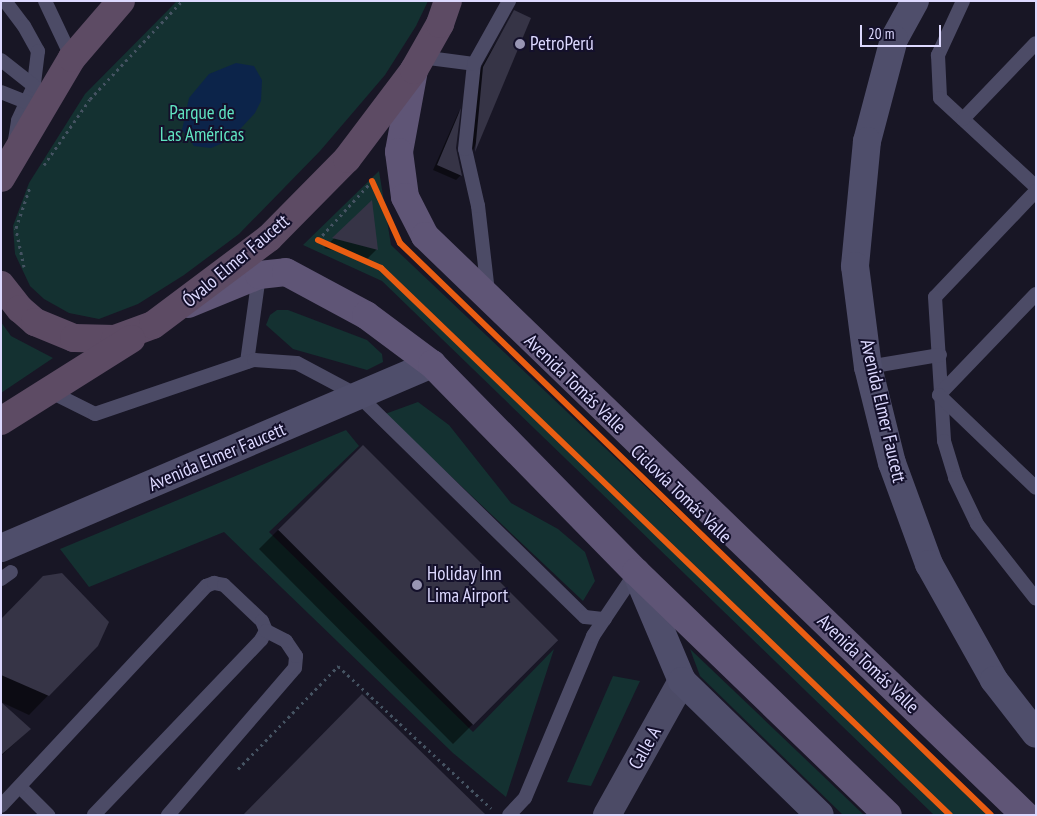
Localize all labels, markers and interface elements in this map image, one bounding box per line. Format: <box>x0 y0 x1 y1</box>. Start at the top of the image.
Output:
scale bar <box>862 15 943 47</box>
text: 20 m <box>868 24 894 43</box>
place label: PetroPerú <box>530 33 594 55</box>
marker: PetroPerú <box>514 38 526 50</box>
park label: Parque de Las Américas <box>160 102 244 146</box>
street label: Óvalo Elmer Faucett <box>178 210 294 312</box>
street label: Avenida Tomás Valle <box>519 329 631 439</box>
street label: Avenida Elmer Faucett <box>855 337 911 485</box>
street label: Avenida Elmer Faucett <box>145 418 289 496</box>
street label: Ciclovía Tomás Valle <box>625 440 737 548</box>
place label: Holiday Inn Lima Airport <box>427 563 509 607</box>
marker: Holiday Inn Lima Airport <box>411 579 423 591</box>
street label: Avenida Tomás Valle <box>812 609 924 719</box>
street label: Calle A <box>624 722 666 774</box>

